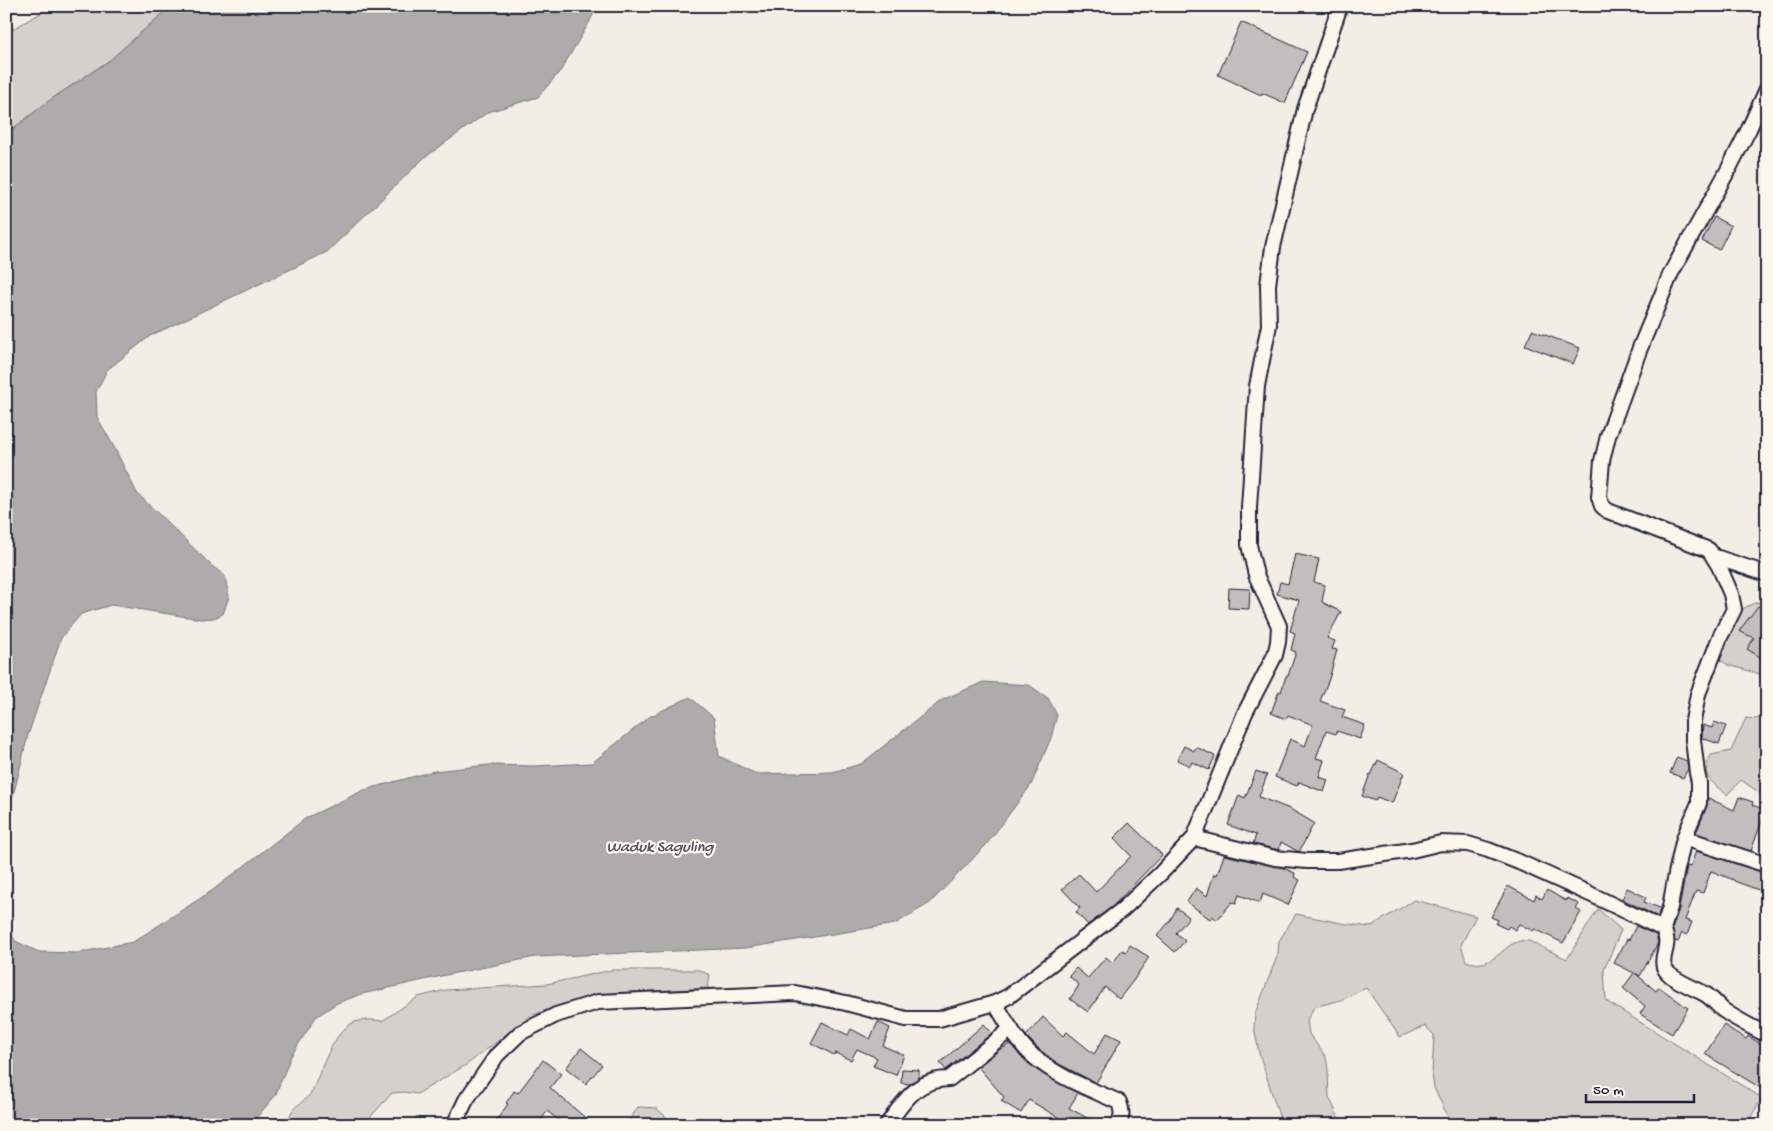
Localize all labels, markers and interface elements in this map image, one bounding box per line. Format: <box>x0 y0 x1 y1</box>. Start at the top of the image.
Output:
water label: Waduk Saguling <box>607 839 714 858</box>
scale bar <box>1586 1071 1693 1103</box>
text: 50 m <box>1593 1082 1624 1100</box>

